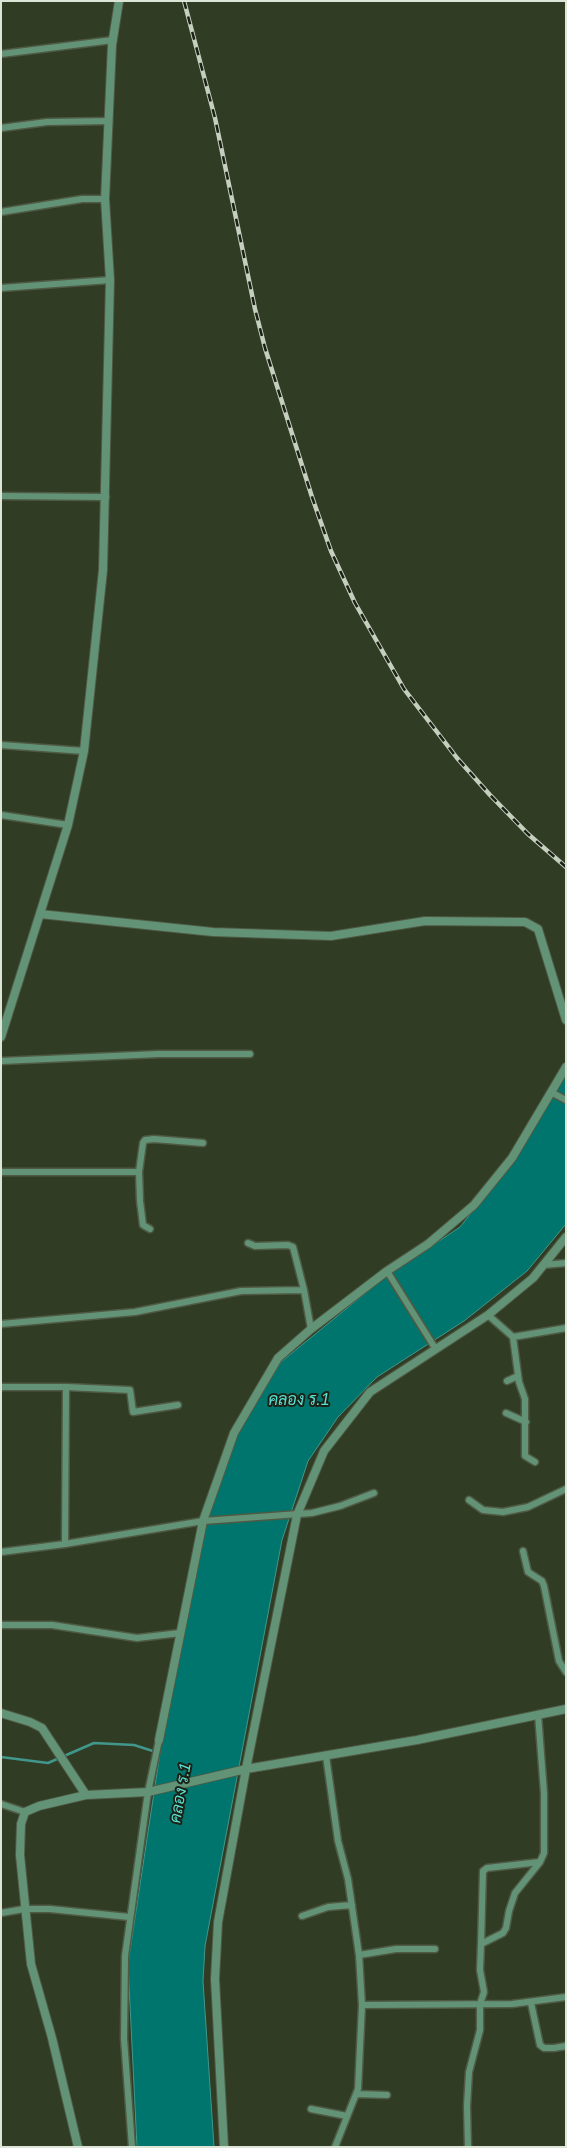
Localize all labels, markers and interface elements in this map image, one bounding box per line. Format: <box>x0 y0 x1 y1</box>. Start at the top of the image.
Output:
water label: คลอง ร.1 <box>268 1391 330 1411</box>
water label: คลอง ร.1 <box>166 1761 196 1825</box>

